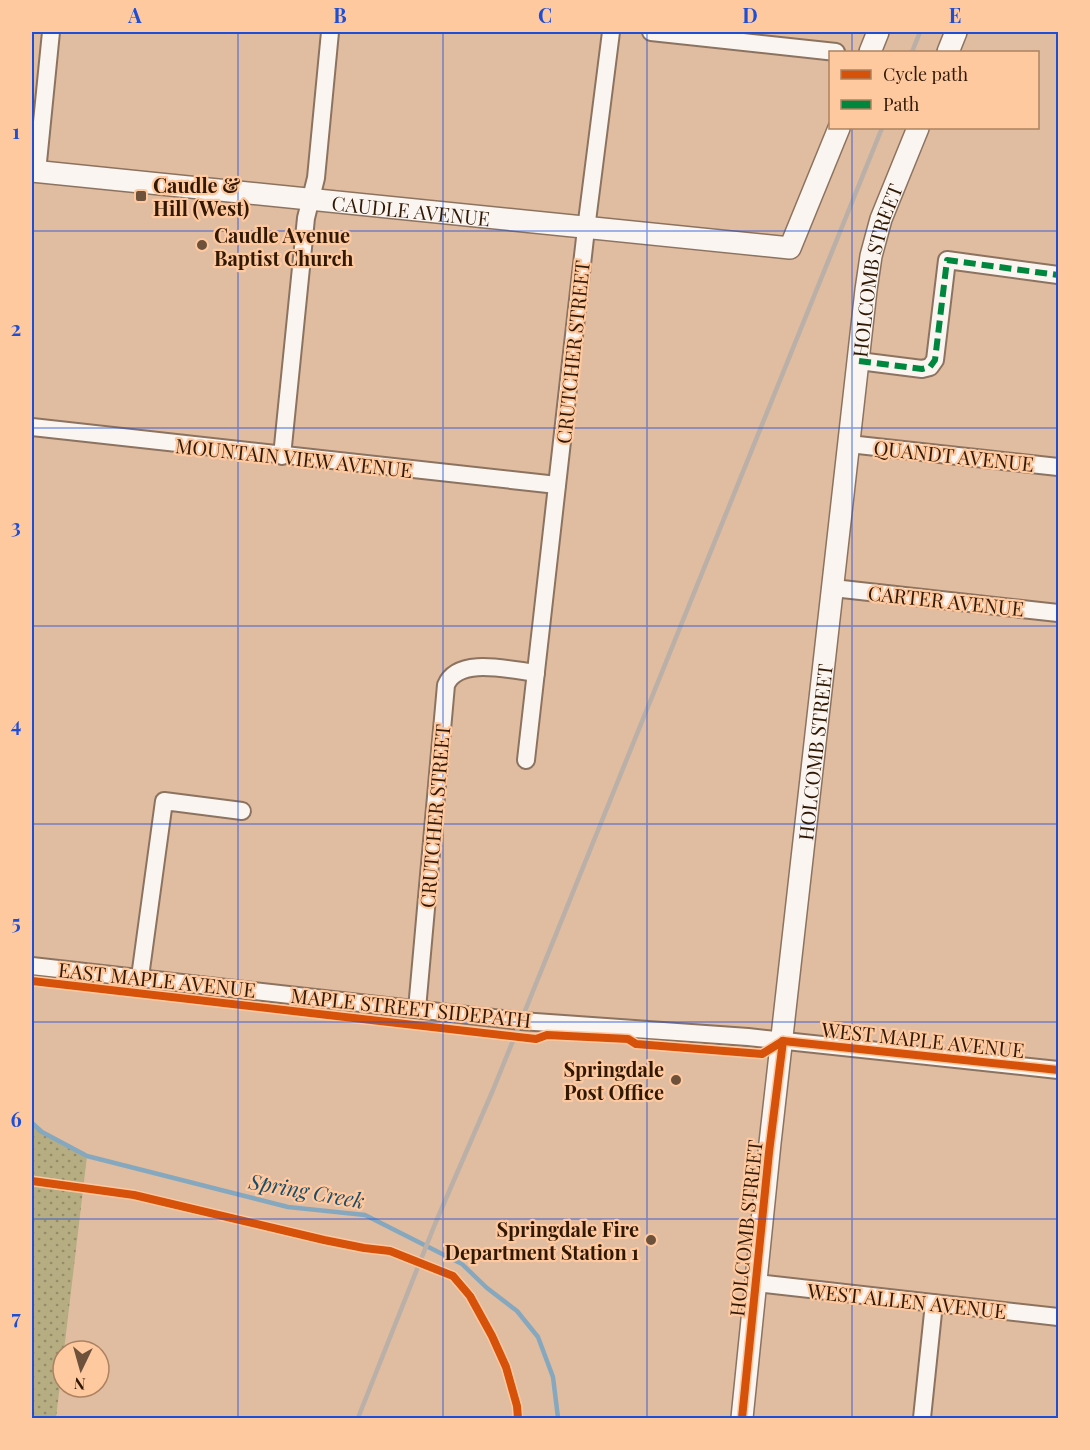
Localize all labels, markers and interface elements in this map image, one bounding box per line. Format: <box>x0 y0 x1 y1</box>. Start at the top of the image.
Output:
text: A <box>127 1 142 28</box>
text: B <box>333 1 347 28</box>
text: C <box>538 1 552 28</box>
text: D <box>742 1 758 28</box>
text: E <box>949 1 961 28</box>
legend <box>829 51 1039 129</box>
text: Cycle path <box>883 62 968 86</box>
text: Path <box>883 92 920 116</box>
text: 1 <box>12 117 20 144</box>
place label: Caudle & Hill (West) <box>153 171 249 221</box>
street label: HOLCOMB STREET <box>845 179 908 359</box>
street label: CAUDLE AVENUE <box>331 188 491 231</box>
marker: Caudle & Hill (West) <box>134 189 148 203</box>
place label: Caudle Avenue Baptist Church <box>214 221 353 271</box>
marker: Caudle Avenue Baptist Church <box>195 238 209 252</box>
street label: CRUTCHER STREET <box>549 259 595 445</box>
text: 2 <box>11 314 21 341</box>
street label: MOUNTAIN VIEW AVENUE <box>174 431 414 483</box>
street label: QUANDT AVENUE <box>872 433 1036 477</box>
text: 3 <box>11 512 21 539</box>
street label: CARTER AVENUE <box>867 578 1025 622</box>
street label: HOLCOMB STREET <box>791 662 837 842</box>
text: 4 <box>11 710 21 737</box>
street label: CRUTCHER STREET <box>413 723 455 909</box>
text: 5 <box>11 908 21 935</box>
street label: EAST MAPLE AVENUE <box>57 955 257 1003</box>
street label: MAPLE STREET SIDEPATH <box>289 981 533 1033</box>
street label: WEST MAPLE AVENUE <box>819 1015 1026 1063</box>
place label: Springdale Post Office <box>563 1055 664 1105</box>
marker: Springdale Post Office <box>669 1073 683 1087</box>
text: 6 <box>10 1105 22 1132</box>
street label: HOLCOMB STREET <box>722 1138 768 1318</box>
water label: Spring Creek <box>246 1166 367 1214</box>
place label: Springdale Fire Department Station 1 <box>444 1215 639 1265</box>
marker: Springdale Fire Department Station 1 <box>644 1233 658 1247</box>
street label: WEST ALLEN AVENUE <box>805 1276 1008 1324</box>
text: 7 <box>11 1303 21 1330</box>
north arrow <box>51 1339 111 1399</box>
text: N <box>73 1373 86 1395</box>

